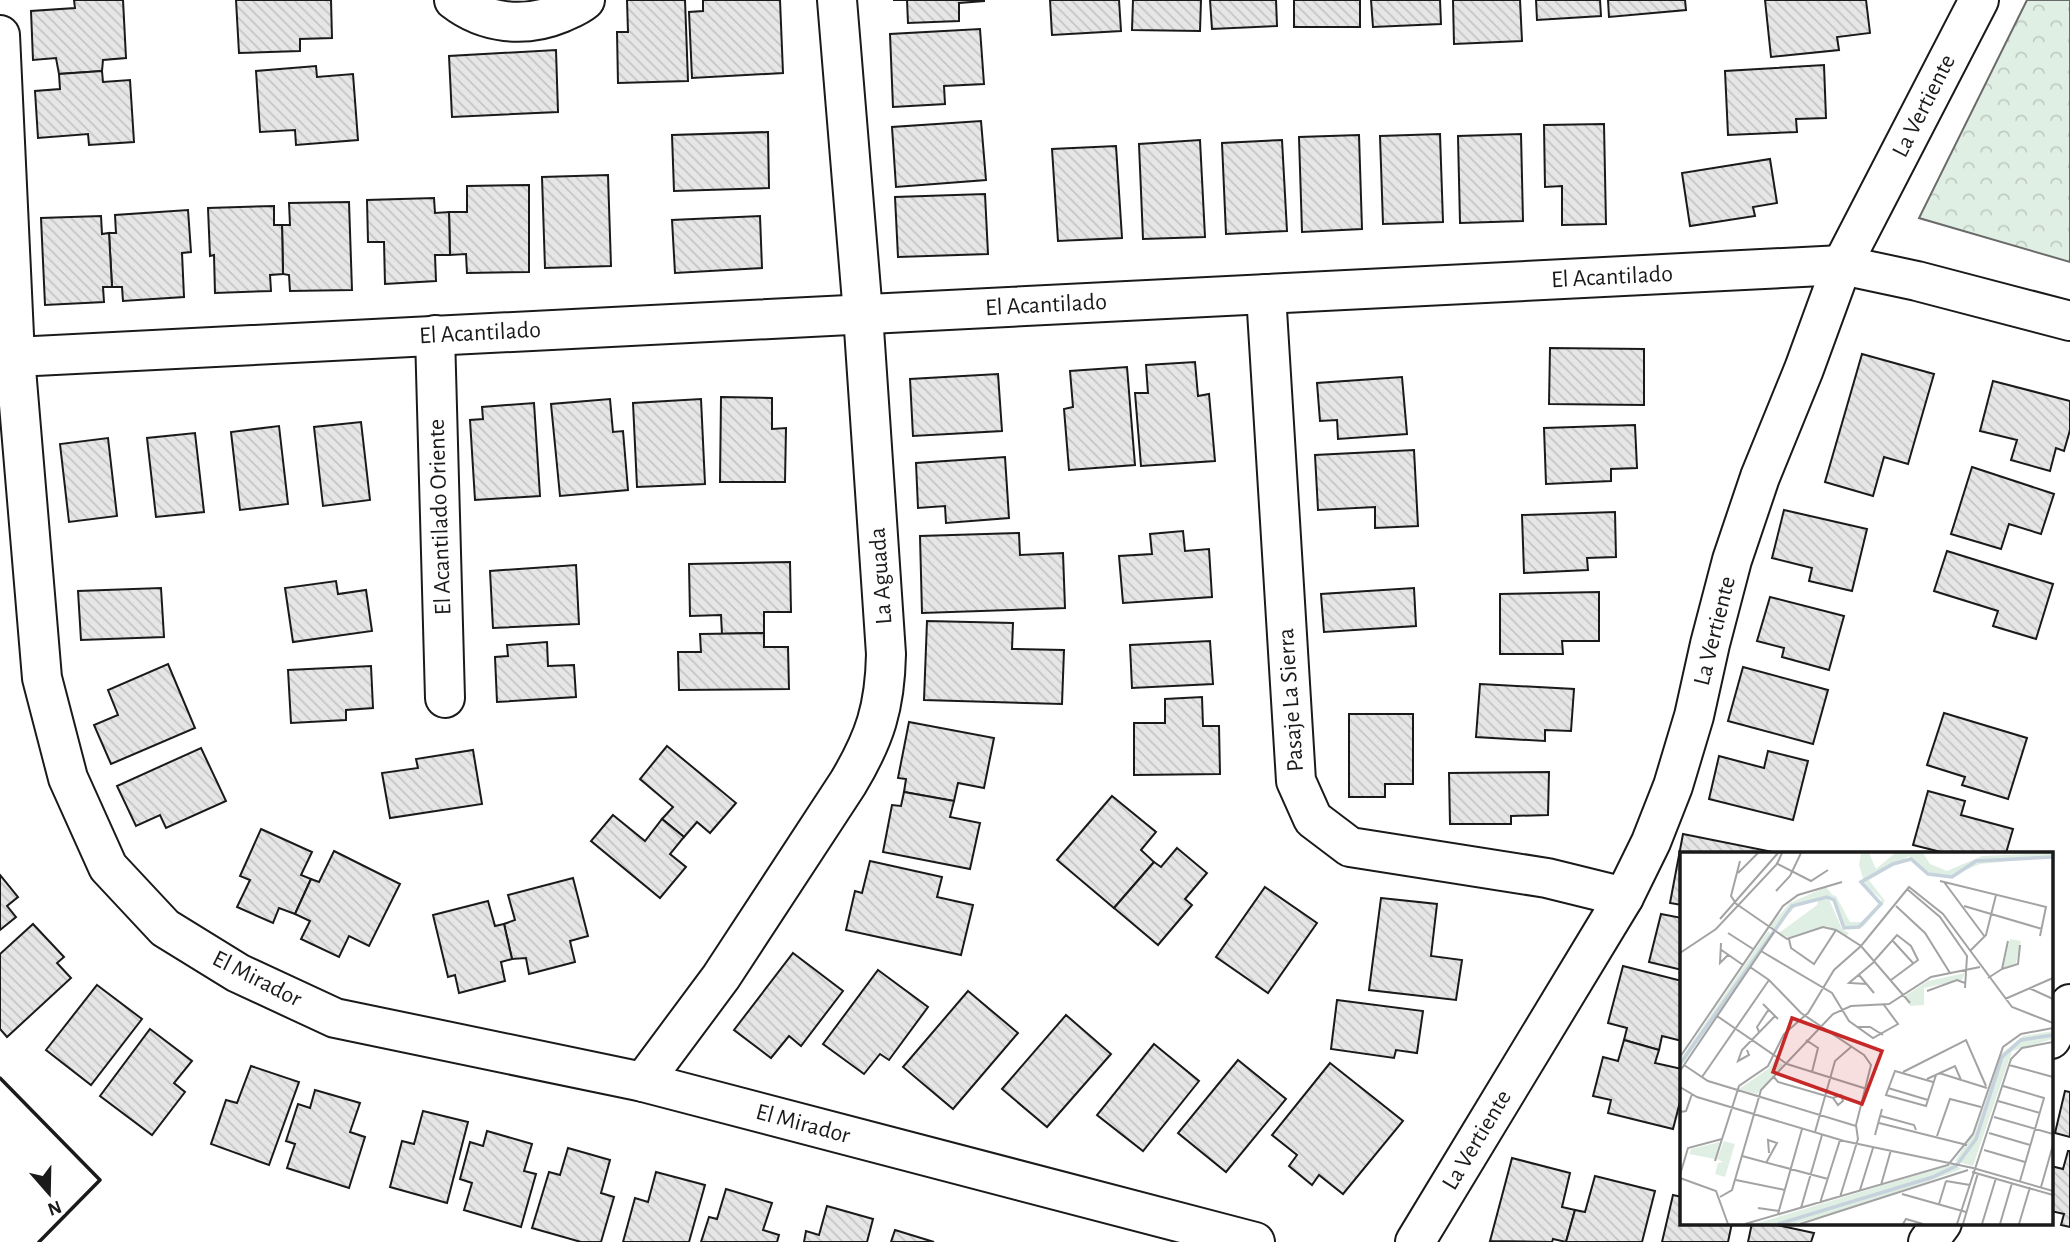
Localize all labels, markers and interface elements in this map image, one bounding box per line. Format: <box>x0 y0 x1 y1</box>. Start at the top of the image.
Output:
street label: La Vertiente <box>1888 51 1960 161</box>
street label: El Acantilado <box>1551 262 1673 292</box>
street label: El Acantilado <box>985 290 1107 320</box>
street label: El Acantilado <box>419 318 541 348</box>
street label: El Acantilado Oriente <box>425 418 455 616</box>
street label: La Aguada <box>866 527 896 625</box>
street label: La Vertiente <box>1690 574 1740 688</box>
street label: Pasaje La Sierra <box>1274 627 1308 773</box>
inset map <box>1680 852 2052 1224</box>
street label: El Mirador <box>209 946 306 1012</box>
street label: La Vertiente <box>1438 1086 1516 1194</box>
street label: El Mirador <box>753 1100 853 1148</box>
north arrow <box>14 1158 84 1228</box>
text: N <box>45 1196 64 1219</box>

